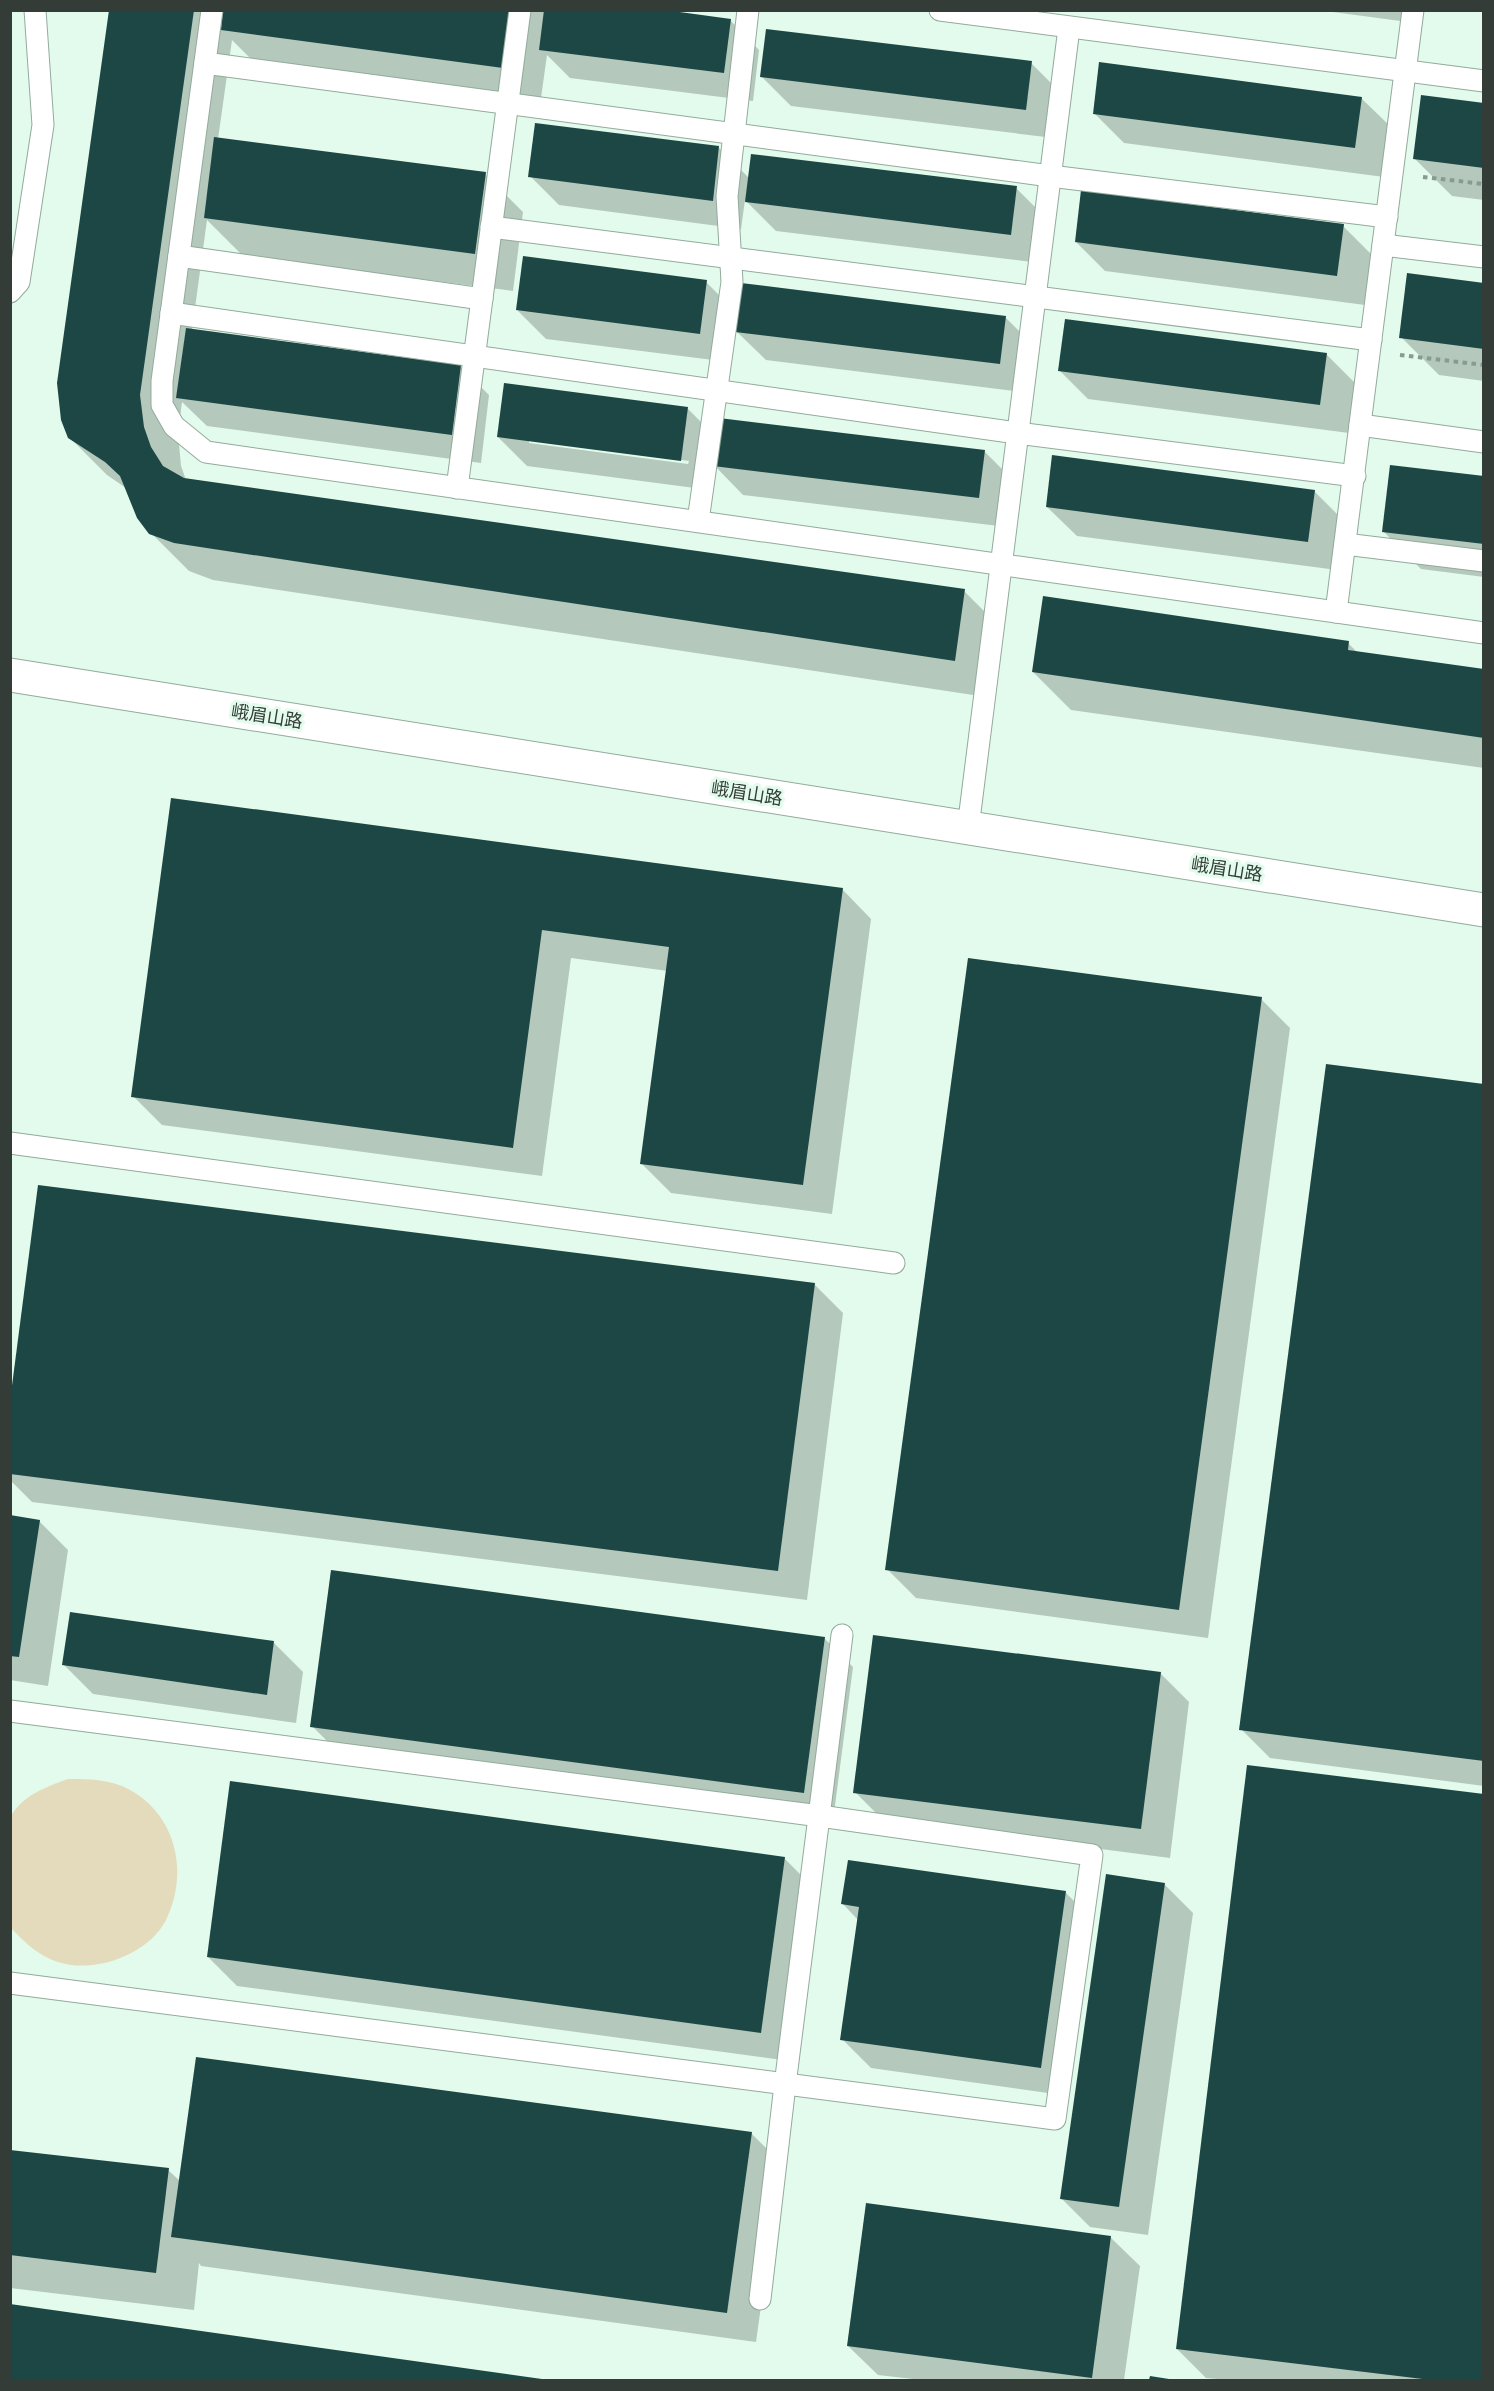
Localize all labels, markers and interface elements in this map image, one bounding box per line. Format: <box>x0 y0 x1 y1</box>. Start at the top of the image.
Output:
street label: 峨眉山路 <box>229 697 305 735</box>
street label: 峨眉山路 <box>709 774 785 812</box>
street label: 峨眉山路 <box>1189 850 1265 888</box>

